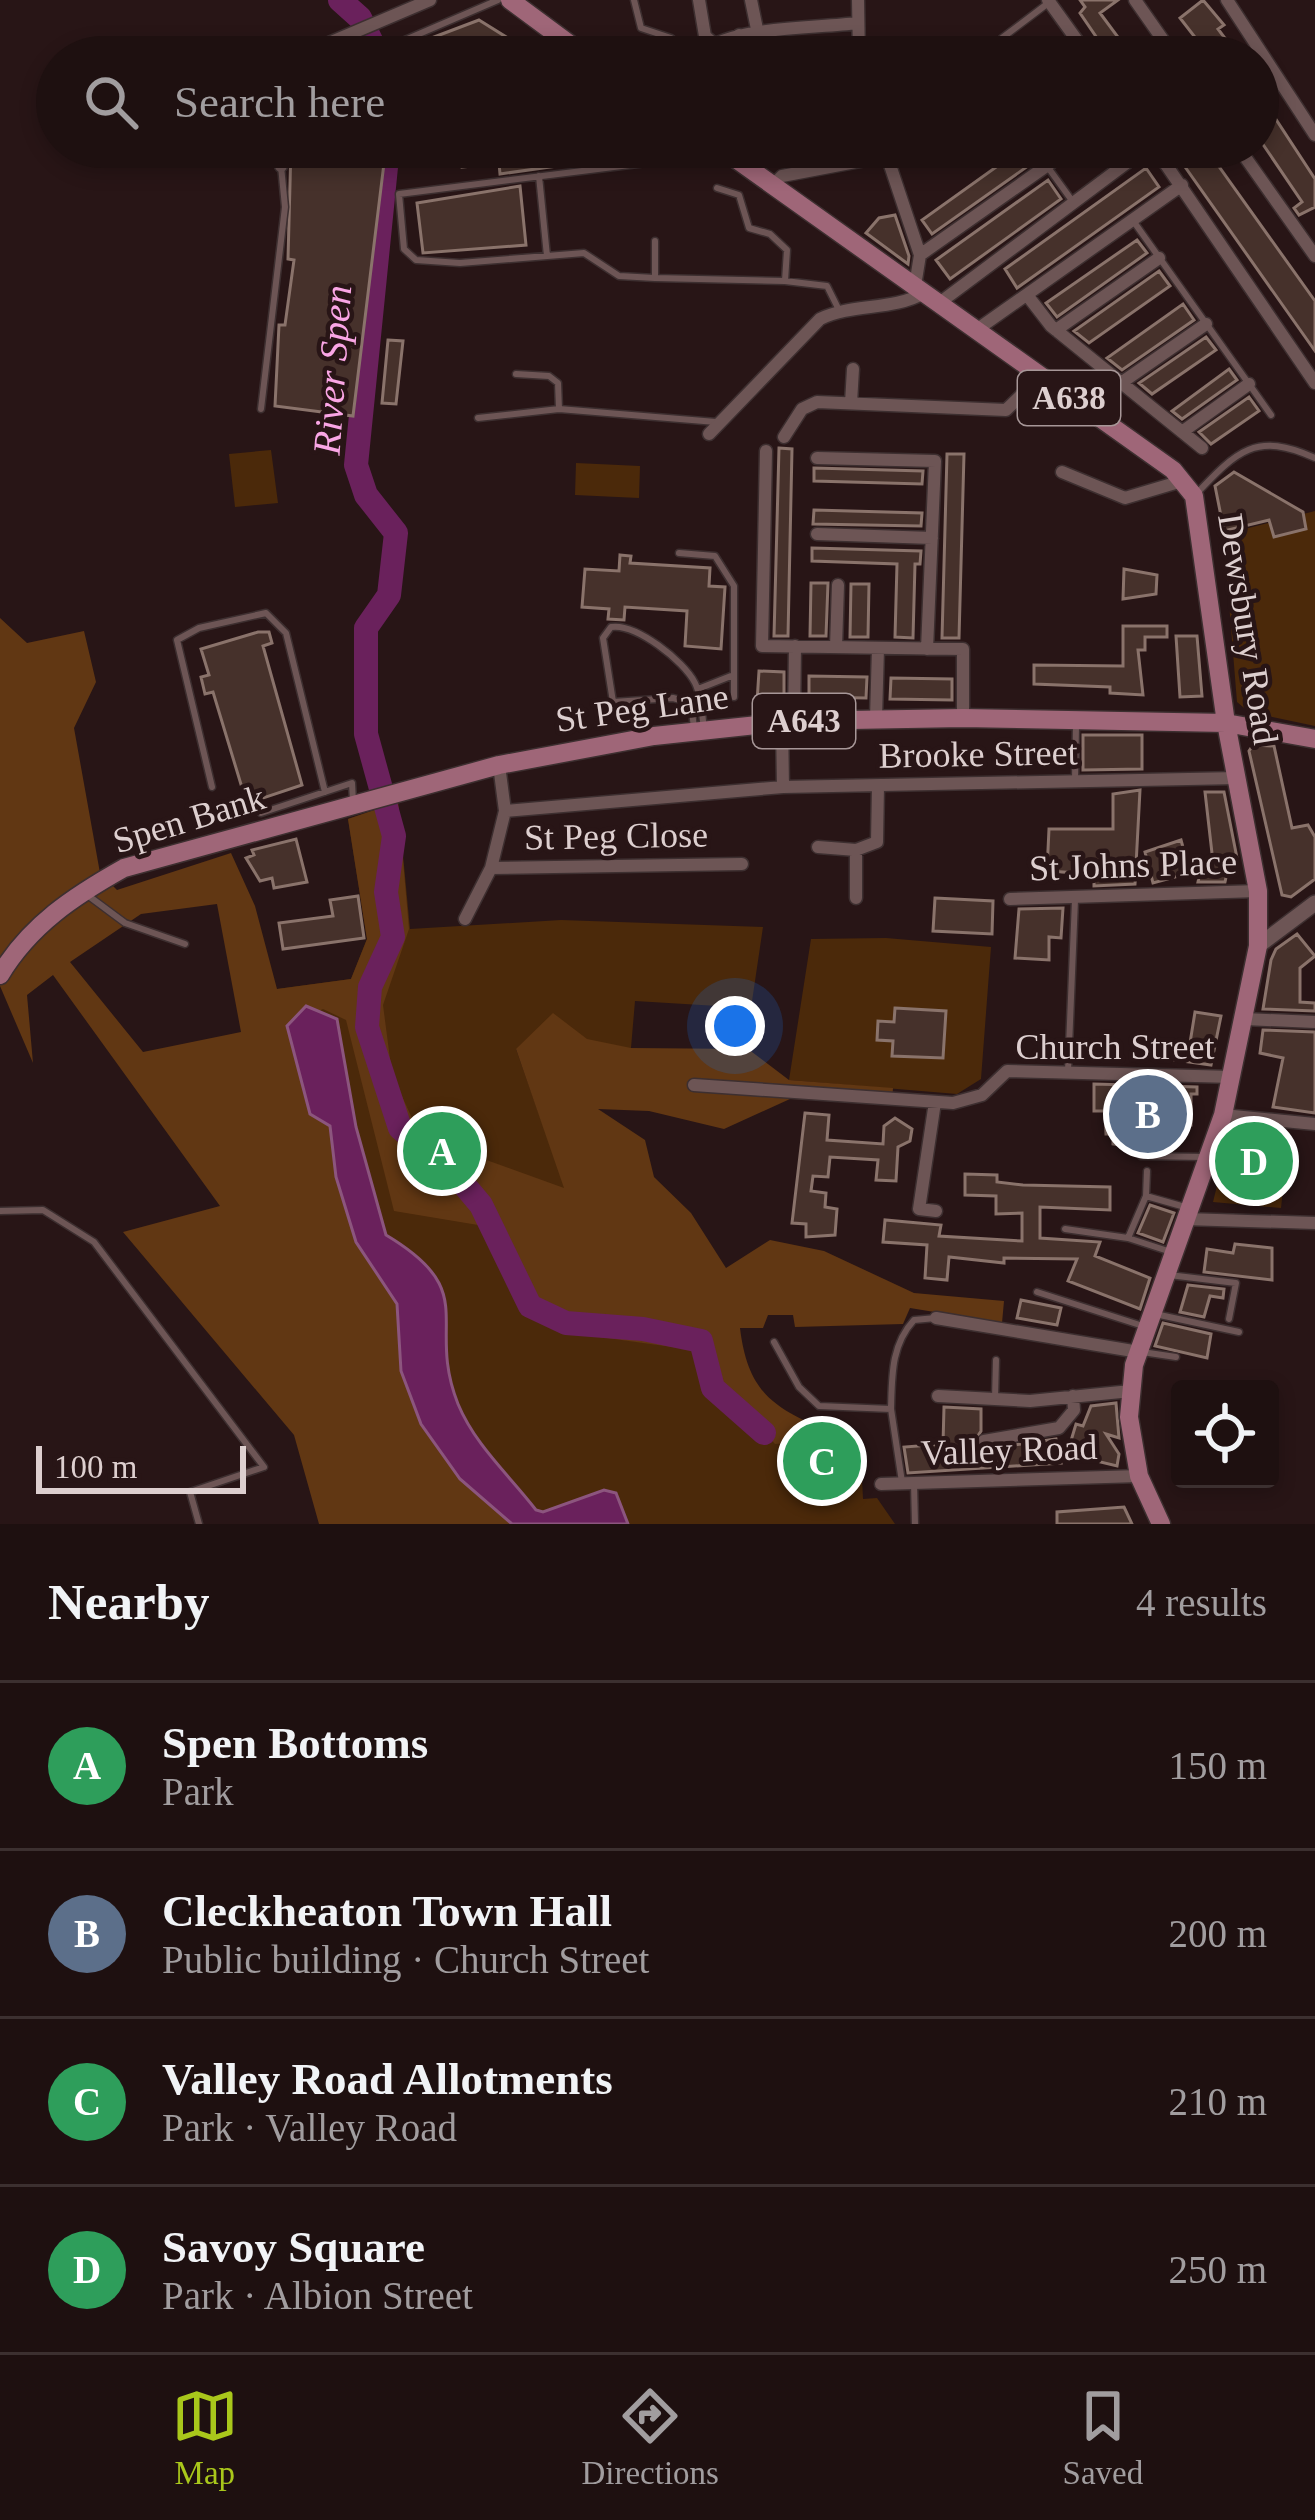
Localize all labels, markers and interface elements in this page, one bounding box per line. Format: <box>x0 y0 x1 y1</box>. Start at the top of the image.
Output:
search box <box>36 36 1279 168</box>
icon: search <box>78 69 144 135</box>
text: Search here <box>174 77 385 127</box>
water label: River Spen <box>305 284 360 457</box>
road number: A638 <box>1018 371 1120 425</box>
street label: Dewsbury Road <box>1210 511 1286 747</box>
street label: St Peg Lane <box>553 676 731 740</box>
road number: A643 <box>753 694 855 748</box>
street label: Brooke Street <box>878 732 1078 776</box>
street label: Spen Bank <box>108 777 270 861</box>
street label: St Peg Close <box>524 814 708 858</box>
street label: St Johns Place <box>1028 841 1238 889</box>
your location <box>705 996 765 1056</box>
street label: Church Street <box>1016 1027 1214 1067</box>
pin: B <box>1109 1069 1187 1159</box>
pin: A <box>403 1106 481 1196</box>
pin: D <box>1215 1116 1293 1206</box>
map controls <box>1171 1380 1279 1488</box>
button: locate <box>1171 1380 1279 1488</box>
pin: C <box>783 1416 861 1506</box>
street label: Valley Road <box>920 1427 1098 1473</box>
scale bar <box>36 1440 246 1493</box>
text: 100 m <box>54 1449 137 1485</box>
text: Nearby <box>48 1574 209 1630</box>
text: 4 results <box>1136 1581 1267 1624</box>
text: Spen Bottoms <box>162 1718 428 1768</box>
text: A <box>73 1744 101 1787</box>
text: 150 m <box>1168 1744 1267 1787</box>
text: Park <box>162 1770 234 1813</box>
text: Cleckheaton Town Hall <box>162 1886 612 1936</box>
text: B <box>74 1912 100 1955</box>
text: 200 m <box>1168 1912 1267 1955</box>
text: Public building · Church Street <box>162 1938 649 1981</box>
text: Valley Road Allotments <box>162 2054 613 2104</box>
text: C <box>73 2080 101 2123</box>
text: 210 m <box>1168 2080 1267 2123</box>
text: Park · Valley Road <box>162 2106 457 2149</box>
text: Savoy Square <box>162 2222 425 2272</box>
text: D <box>73 2248 101 2291</box>
text: 250 m <box>1168 2248 1267 2291</box>
text: Park · Albion Street <box>162 2274 473 2317</box>
tab: Map <box>172 2383 238 2492</box>
tab: Directions <box>581 2383 719 2492</box>
tab: Saved <box>1063 2383 1143 2492</box>

